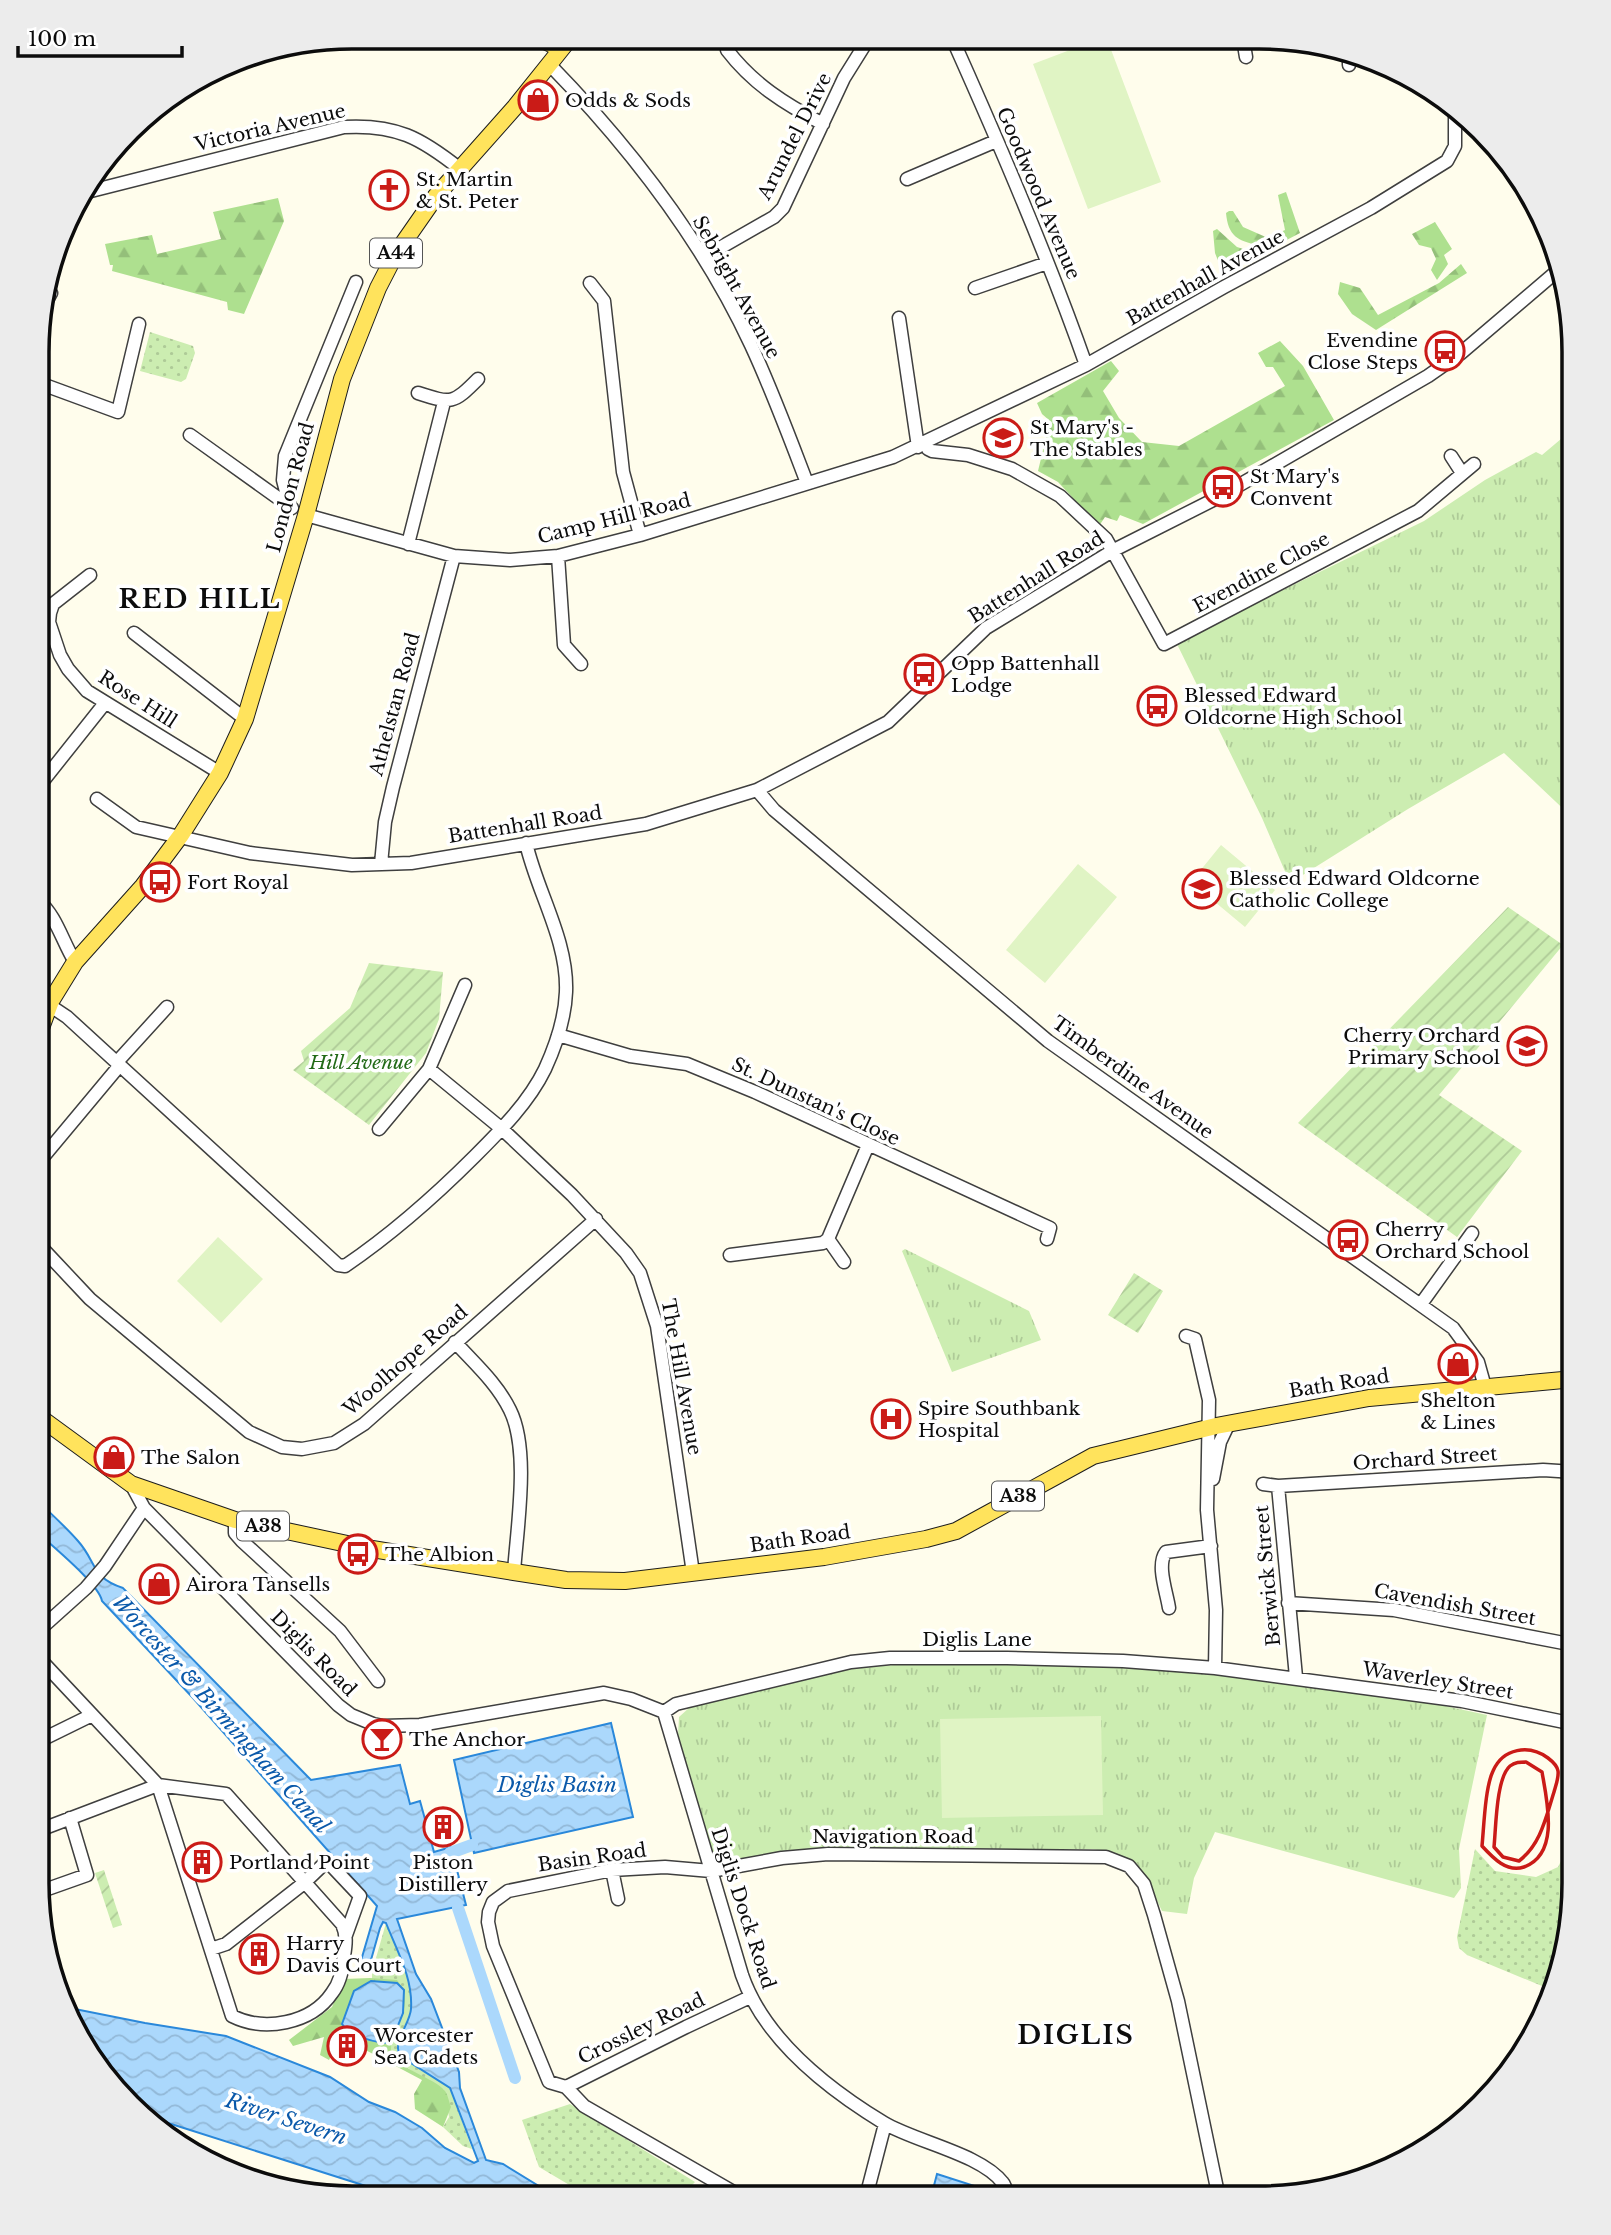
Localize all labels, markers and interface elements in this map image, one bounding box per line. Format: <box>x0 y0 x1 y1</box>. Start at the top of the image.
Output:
scale bar <box>18 14 182 58</box>
text: 100 m <box>28 26 96 52</box>
street label: Arundel Drive <box>752 69 836 204</box>
shop icon: Odds & Sods <box>517 79 559 121</box>
place label: Odds & Sods <box>565 89 691 112</box>
street label: Victoria Avenue <box>192 99 348 156</box>
street label: Goodwood Avenue <box>992 104 1085 283</box>
place label: St. Martin & St. Peter <box>416 168 518 213</box>
church icon: St. Martin & St. Peter <box>368 169 410 211</box>
street label: Sebright Avenue <box>688 212 785 363</box>
street label: Battenhall Avenue <box>1123 225 1288 330</box>
road number: A44 <box>370 239 422 268</box>
place label: Evendine Close Steps <box>1307 329 1418 374</box>
bus stop icon: Evendine Close Steps <box>1424 330 1466 372</box>
place label: St Mary's - The Stables <box>1030 416 1143 461</box>
school or university icon: St Mary's - The Stables <box>982 417 1024 459</box>
street label: London Road <box>262 419 319 555</box>
place label: St Mary's Convent <box>1250 465 1340 510</box>
bus stop icon: St Mary's Convent <box>1202 466 1244 508</box>
street label: Camp Hill Road <box>535 488 693 549</box>
street label: Battenhall Road <box>964 526 1108 628</box>
street label: Evendine Close <box>1189 527 1333 618</box>
district label: RED HILL <box>119 583 281 615</box>
street label: Athelstan Road <box>364 630 425 779</box>
place label: Opp Battenhall Lodge <box>951 652 1100 697</box>
bus stop icon: Opp Battenhall Lodge <box>903 653 945 695</box>
street label: Rose Hill <box>94 666 181 733</box>
place label: Blessed Edward Oldcorne High School <box>1184 684 1402 729</box>
bus stop icon: Blessed Edward Oldcorne High School <box>1136 685 1178 727</box>
street label: Battenhall Road <box>447 801 604 848</box>
bus stop icon: Fort Royal <box>139 861 181 903</box>
place label: Blessed Edward Oldcorne Catholic College <box>1229 867 1480 912</box>
school or university icon: Blessed Edward Oldcorne Catholic College <box>1181 868 1223 910</box>
place label: Fort Royal <box>187 871 289 894</box>
street label: Timberdine Avenue <box>1047 1011 1218 1144</box>
place label: Cherry Orchard Primary School <box>1343 1024 1500 1069</box>
school or university icon: Cherry Orchard Primary School <box>1506 1025 1548 1067</box>
park label: Hill Avenue <box>308 1051 413 1074</box>
street label: St. Dunstan's Close <box>728 1052 903 1150</box>
place label: Cherry Orchard School <box>1375 1218 1529 1263</box>
bus stop icon: Cherry Orchard School <box>1327 1219 1369 1261</box>
street label: The Hill Avenue <box>656 1297 707 1457</box>
street label: Woolhope Road <box>338 1300 472 1421</box>
shop icon: Shelton & Lines <box>1437 1343 1479 1385</box>
street label: Bath Road <box>1287 1364 1391 1403</box>
place label: Shelton & Lines <box>1420 1389 1496 1434</box>
place label: Spire Southbank Hospital <box>918 1397 1080 1442</box>
hospital icon: Spire Southbank Hospital <box>870 1398 912 1440</box>
shop icon: The Salon <box>93 1436 135 1478</box>
street label: Orchard Street <box>1352 1442 1499 1475</box>
place label: The Salon <box>141 1446 240 1469</box>
road number: A38 <box>992 1482 1044 1511</box>
street label: Berwick Street <box>1250 1504 1285 1647</box>
road number: A38 <box>237 1512 289 1540</box>
street label: Bath Road <box>748 1520 852 1557</box>
bus stop icon: The Albion <box>337 1533 379 1575</box>
place label: The Albion <box>385 1543 494 1566</box>
shop icon: Airora Tansells <box>138 1563 180 1605</box>
place label: Airora Tansells <box>185 1573 330 1596</box>
street label: Cavendish Street <box>1372 1579 1539 1630</box>
water label: Worcester & Birmingham Canal <box>107 1589 335 1839</box>
street label: Diglis Road <box>266 1606 361 1701</box>
street label: Diglis Lane <box>922 1628 1032 1651</box>
street label: Waverley Street <box>1360 1657 1516 1704</box>
bar icon: The Anchor <box>361 1718 403 1760</box>
place label: The Anchor <box>409 1728 525 1751</box>
water label: Diglis Basin <box>496 1772 617 1798</box>
building icon: Piston Distillery <box>422 1806 464 1848</box>
street label: Diglis Dock Road <box>707 1825 781 1992</box>
street label: Navigation Road <box>812 1825 974 1848</box>
street label: Basin Road <box>536 1838 648 1876</box>
building icon: Portland Point <box>181 1841 223 1883</box>
place label: Portland Point <box>229 1851 371 1874</box>
place label: Piston Distillery <box>398 1851 488 1896</box>
place label: Harry Davis Court <box>286 1932 402 1977</box>
building icon: Harry Davis Court <box>238 1933 280 1975</box>
street label: Crossley Road <box>574 1988 709 2069</box>
district label: DIGLIS <box>1017 2019 1135 2051</box>
place label: Worcester Sea Cadets <box>373 2024 478 2069</box>
building icon: Worcester Sea Cadets <box>326 2025 368 2067</box>
water label: River Severn <box>221 2087 350 2151</box>

